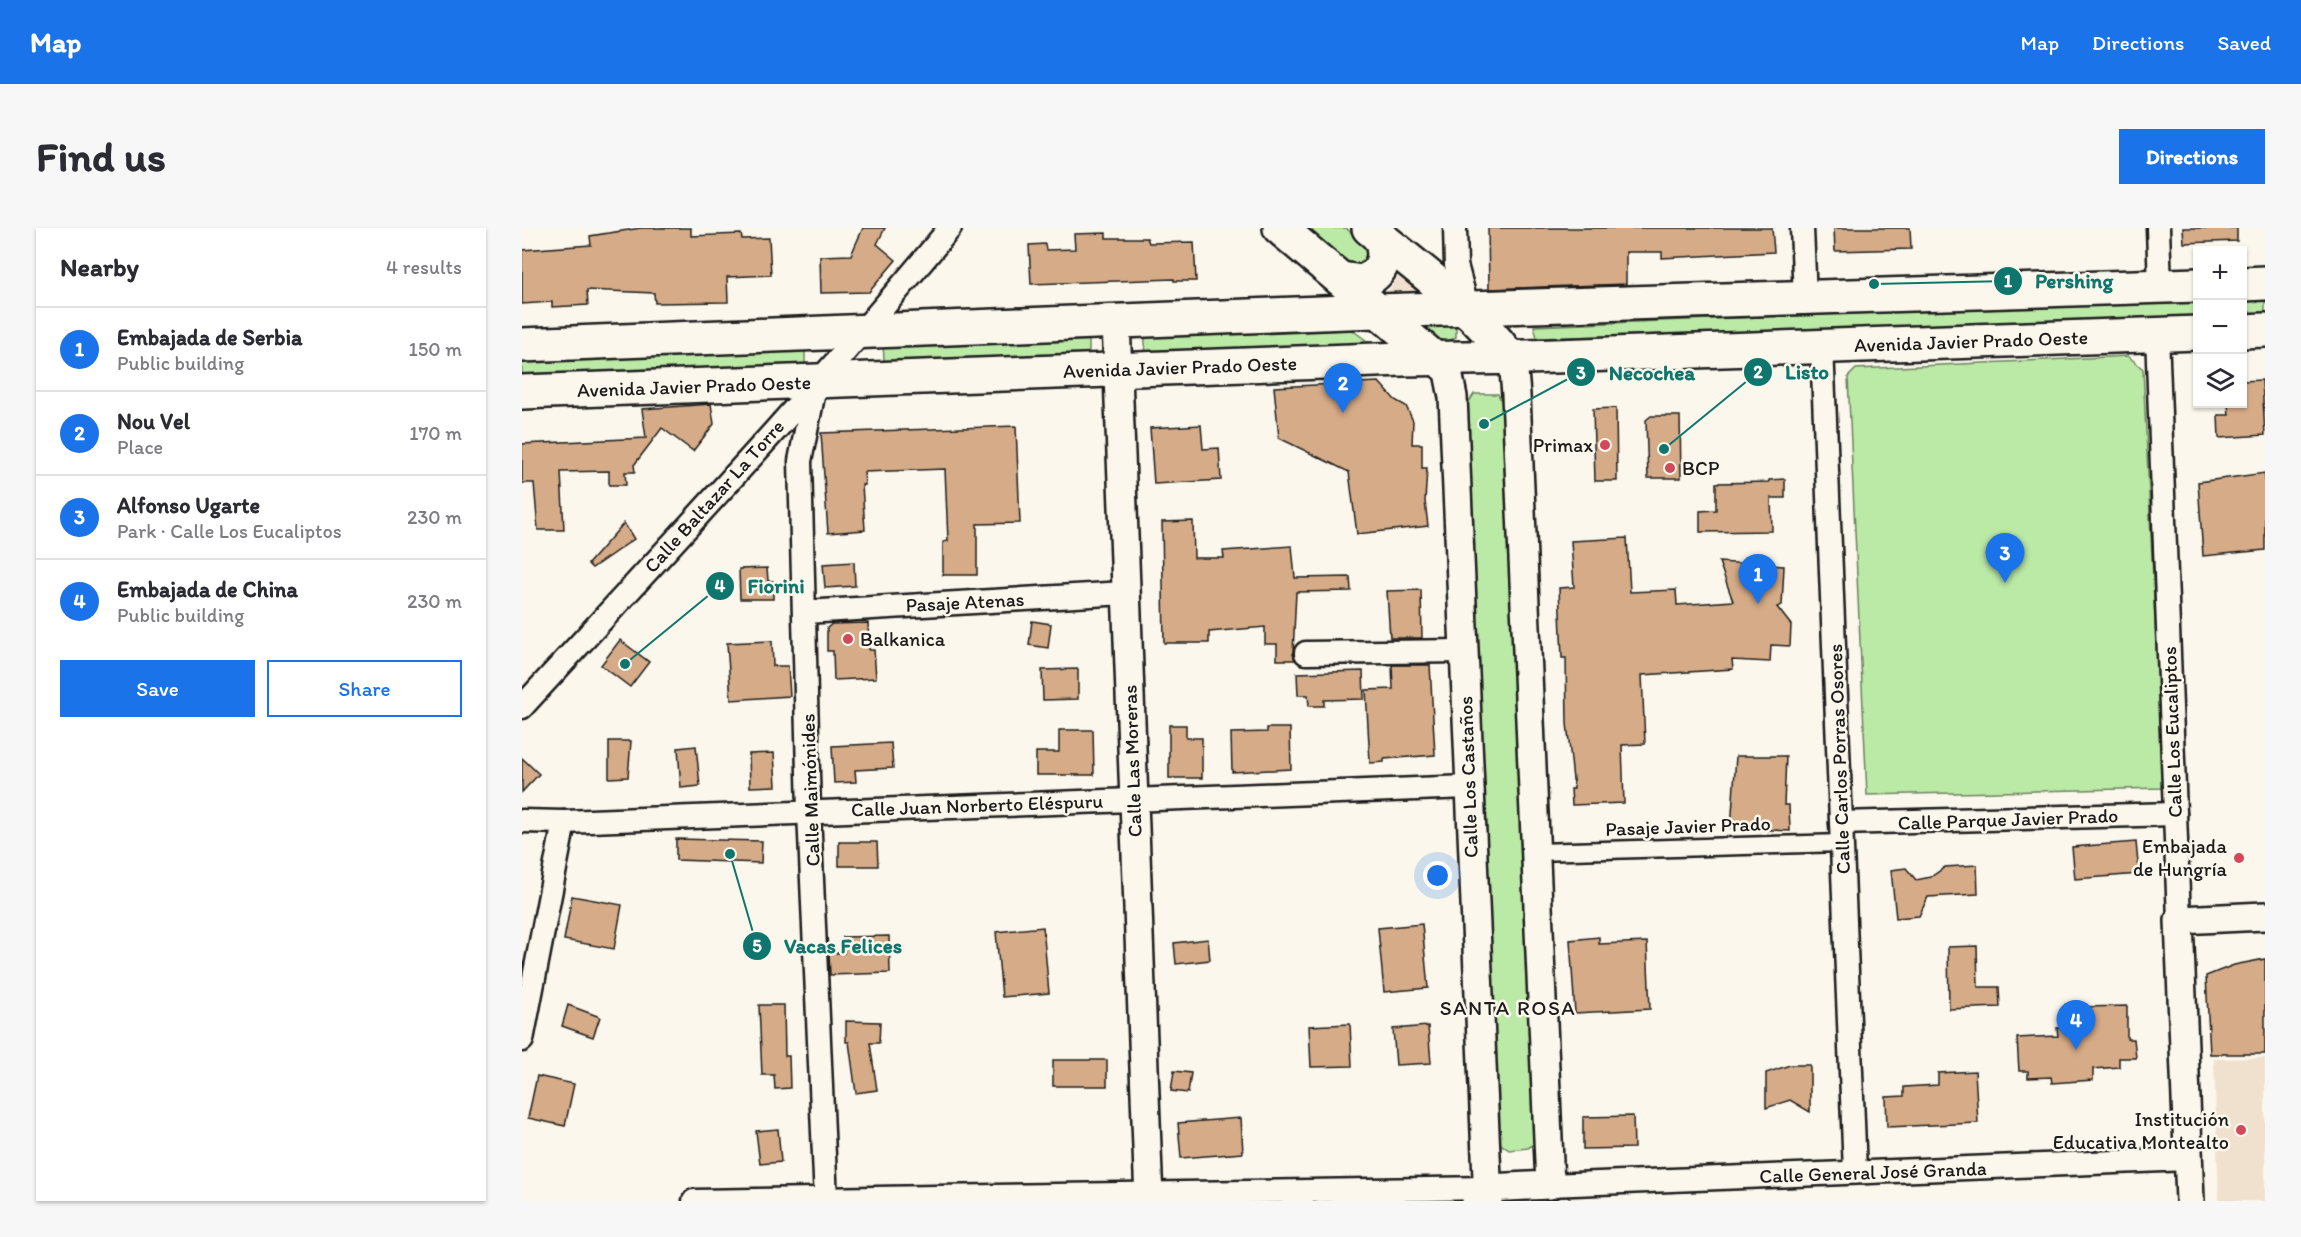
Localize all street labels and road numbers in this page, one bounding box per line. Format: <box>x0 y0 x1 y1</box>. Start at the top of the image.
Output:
street label: Avenida Javier Prado Oeste <box>1854 325 2088 357</box>
street label: Avenida Javier Prado Oeste <box>1063 351 1297 383</box>
street label: Avenida Javier Prado Oeste <box>577 370 811 402</box>
street label: Calle Baltazar La Torre <box>639 414 789 578</box>
street label: Pasaje Atenas <box>905 587 1025 617</box>
street label: Calle Carlos Porras Osores <box>1823 643 1855 875</box>
street label: Calle Los Eucaliptos <box>2157 646 2187 818</box>
street label: Calle Las Moreras <box>1117 684 1147 838</box>
street label: Calle Los Castaños <box>1453 695 1483 859</box>
street label: Calle Maimónides <box>795 713 825 867</box>
street label: Calle Juan Norberto Eléspuru <box>850 789 1104 821</box>
street label: Calle Parque Javier Prado <box>1897 803 2119 835</box>
street label: Pasaje Javier Prado <box>1605 811 1771 841</box>
street label: Calle General José Granda <box>1759 1156 1987 1188</box>

